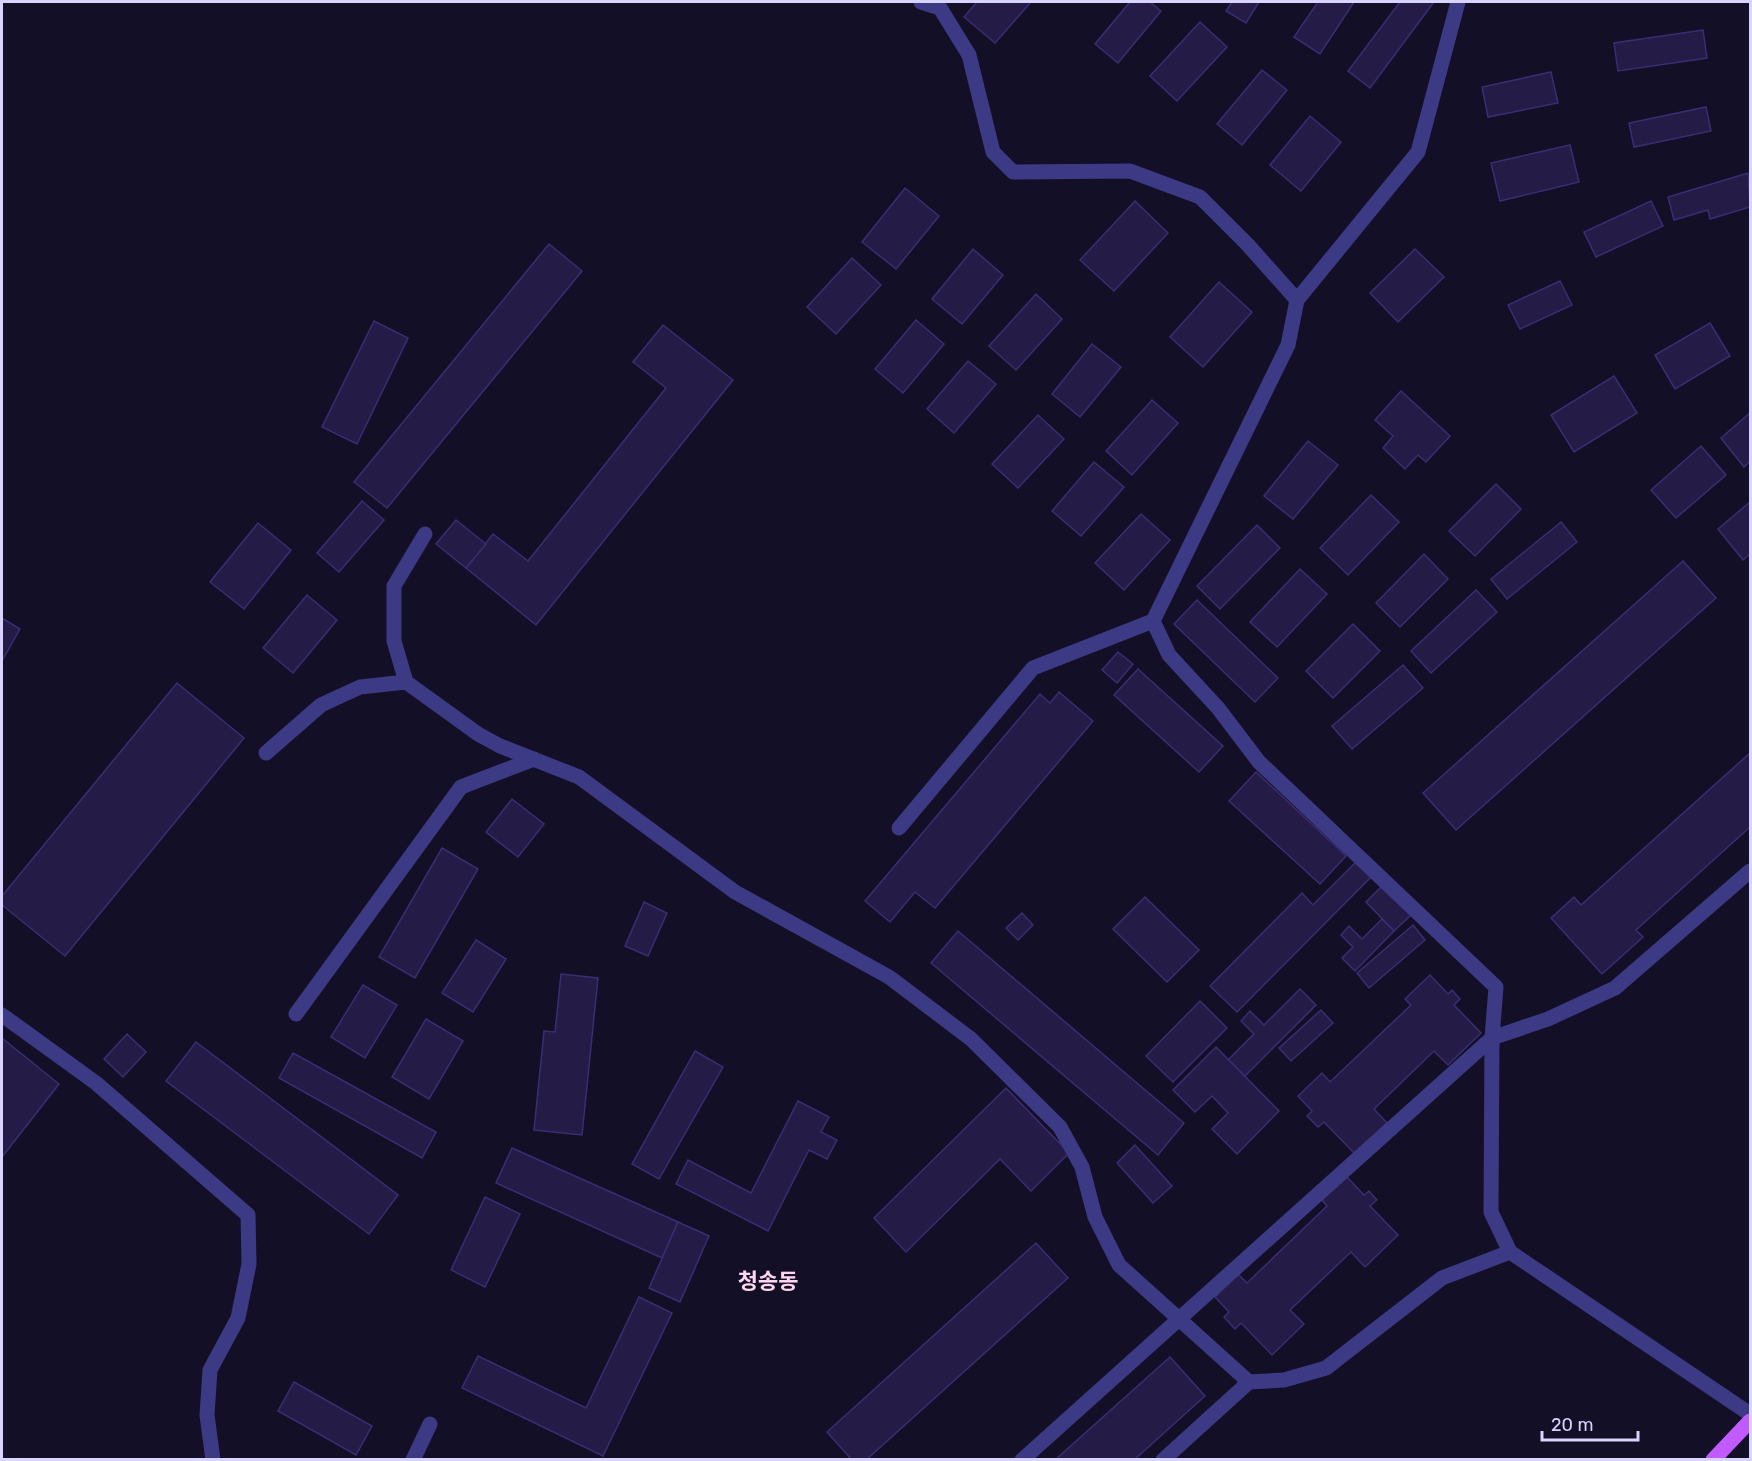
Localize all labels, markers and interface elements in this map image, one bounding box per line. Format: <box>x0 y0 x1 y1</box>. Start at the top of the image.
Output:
district label: 청송동 <box>738 1268 798 1295</box>
scale bar <box>1542 1404 1638 1442</box>
text: 20 m <box>1551 1414 1593 1436</box>

